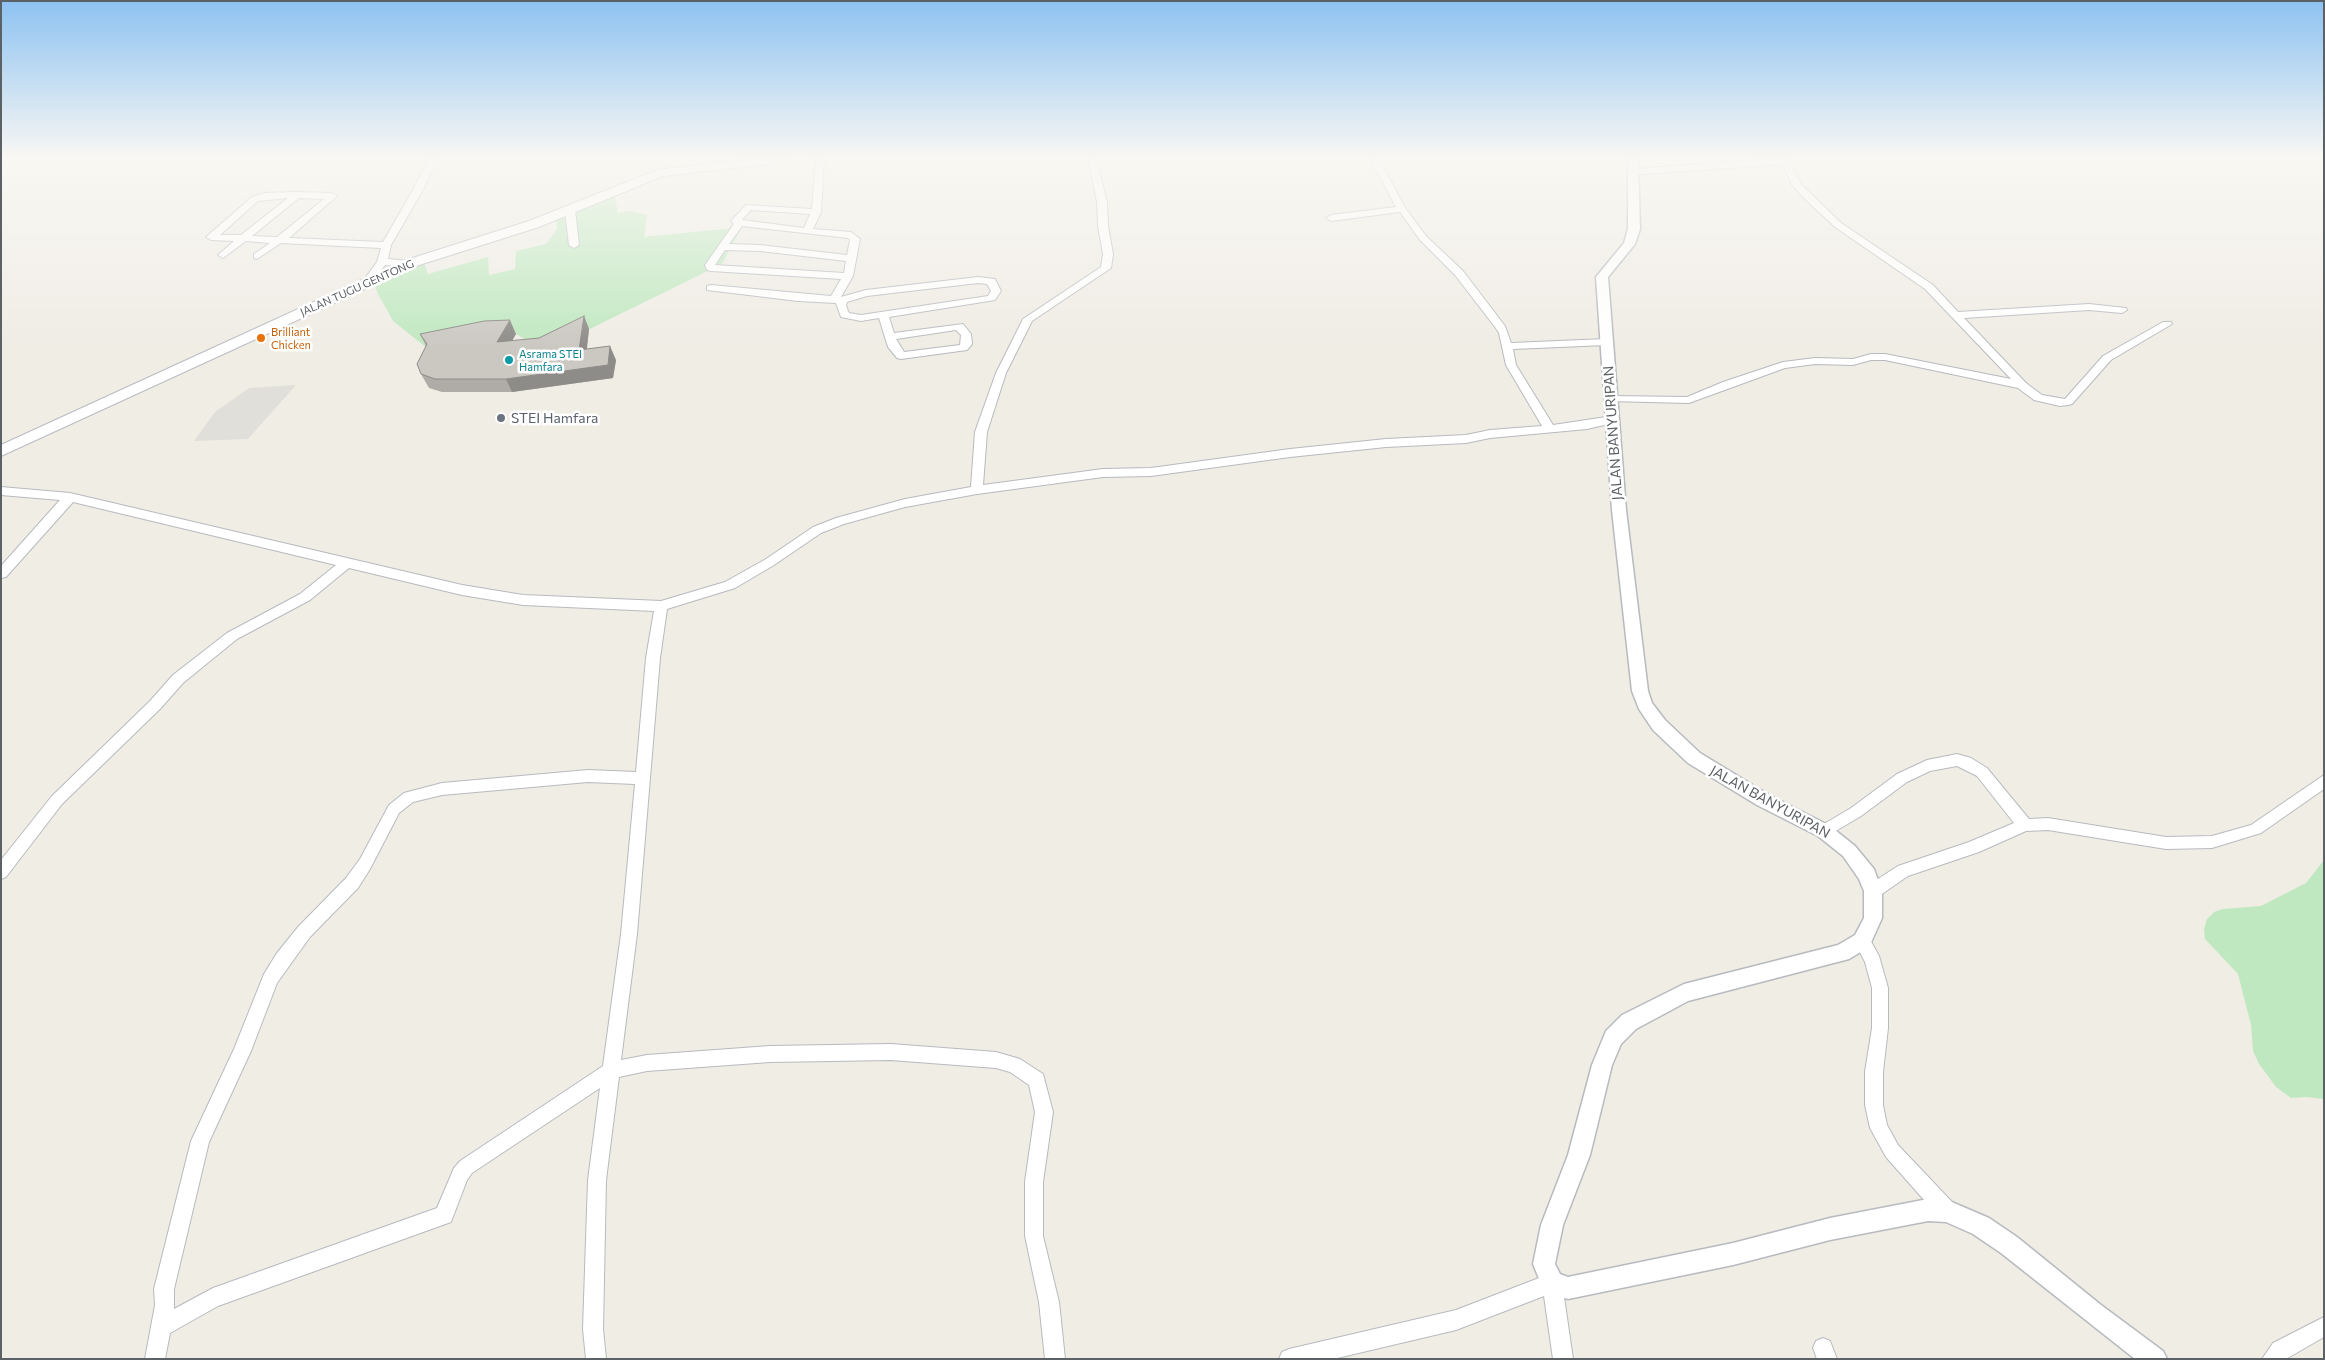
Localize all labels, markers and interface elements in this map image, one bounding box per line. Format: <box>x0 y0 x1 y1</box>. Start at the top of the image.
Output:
street label: JALAN TUGU GENTONG <box>298 257 416 319</box>
place label: Brilliant Chicken <box>271 325 311 351</box>
marker: Brilliant Chicken <box>255 332 267 344</box>
place label: Asrama STEI Hamfara <box>519 347 582 373</box>
marker: Asrama STEI Hamfara <box>503 354 515 366</box>
street label: JALAN BANYURIPAN <box>1600 365 1626 501</box>
place label: STEI Hamfara <box>511 410 598 426</box>
marker: STEI Hamfara <box>495 412 507 424</box>
street label: JALAN BANYURIPAN <box>1707 762 1833 842</box>

